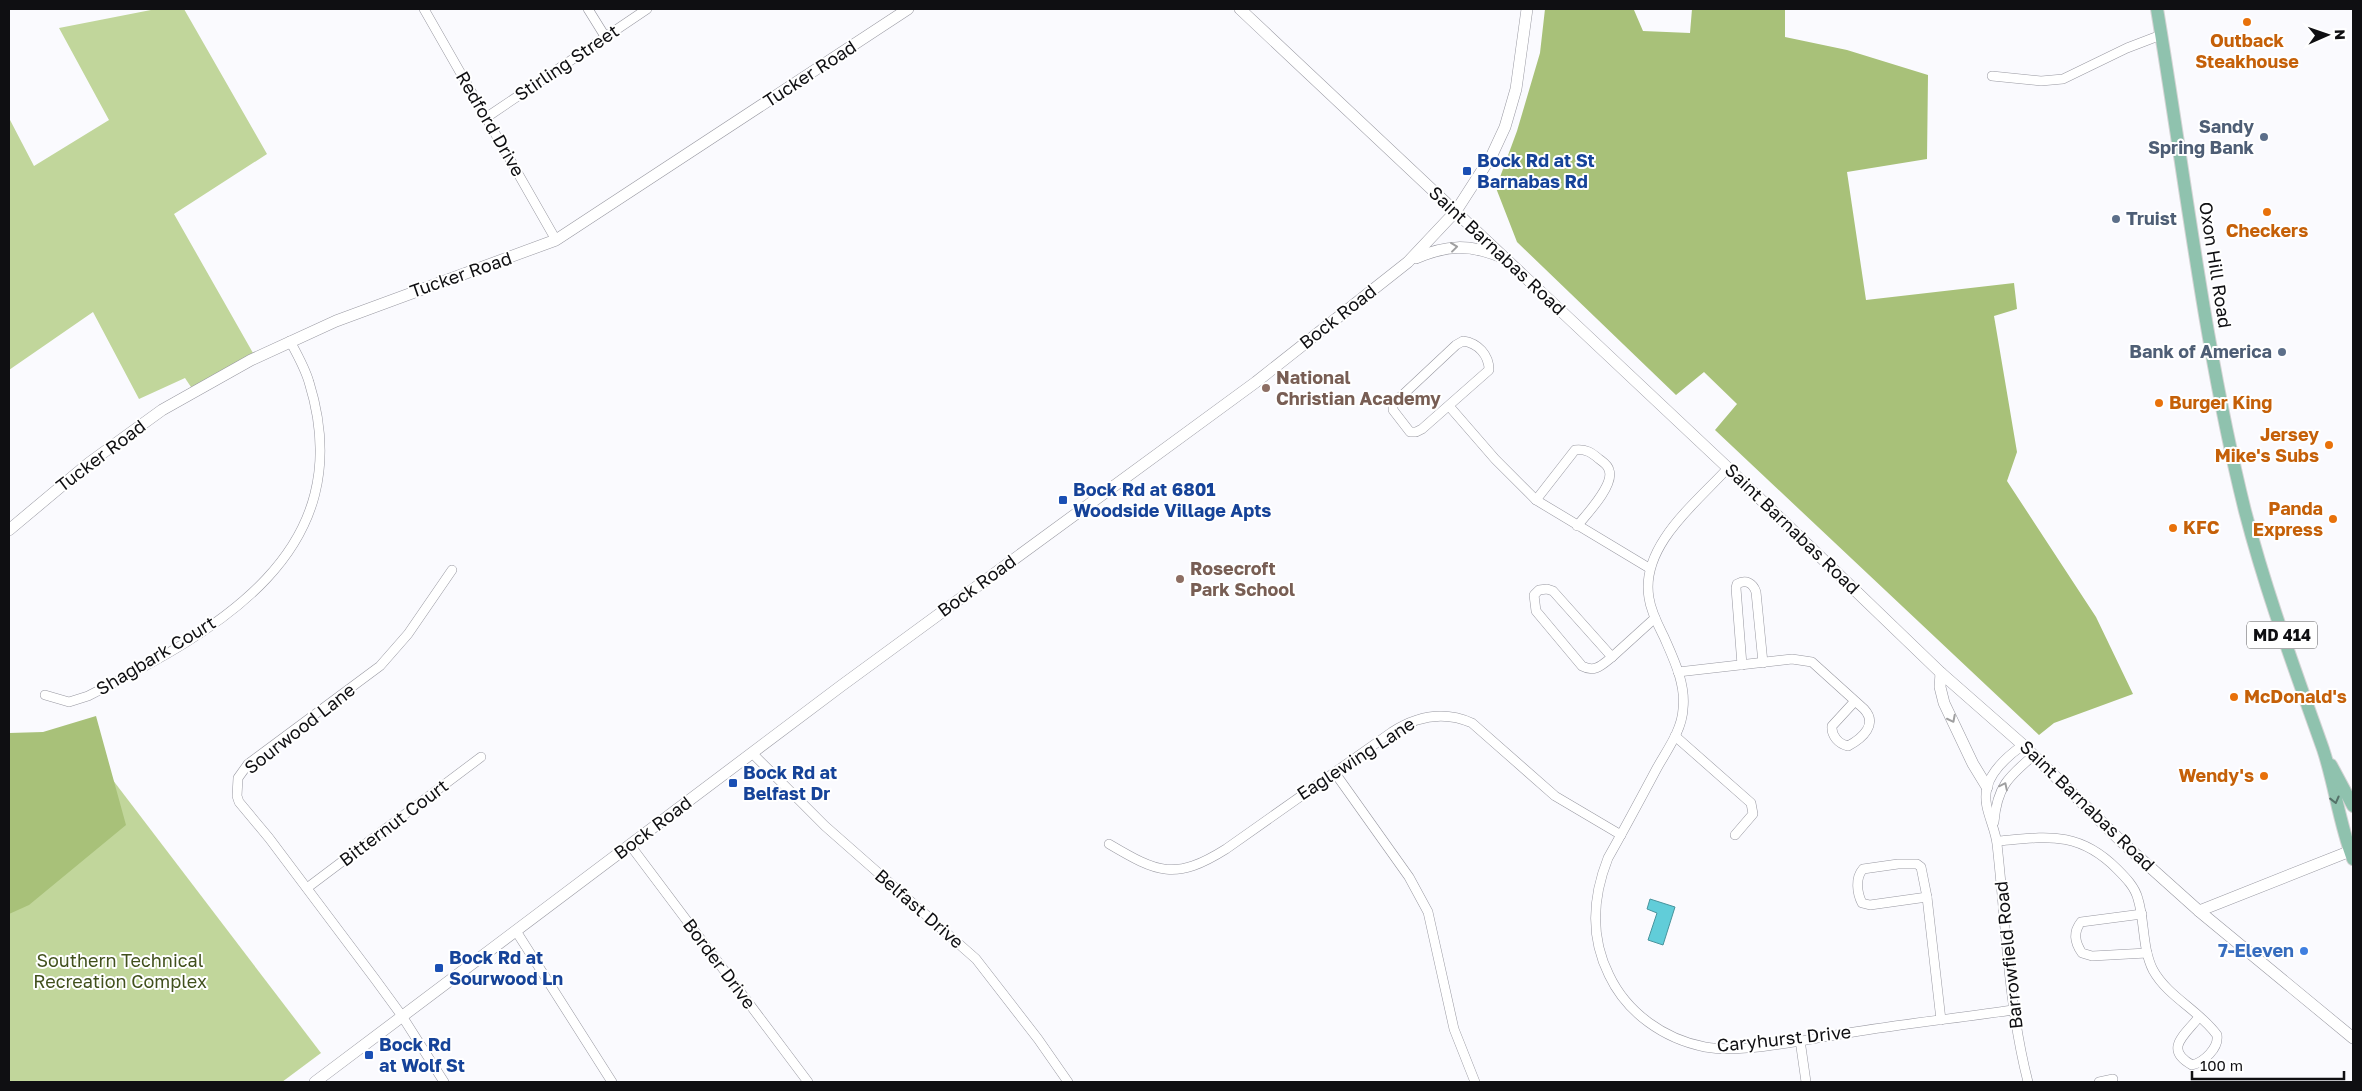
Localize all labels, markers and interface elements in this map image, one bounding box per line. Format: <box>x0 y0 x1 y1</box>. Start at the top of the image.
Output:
north arrow <box>2302 10 2352 60</box>
marker: Outback Steakhouse <box>2241 16 2253 28</box>
street label: Stirling Street <box>510 19 623 105</box>
place label: Outback Steakhouse <box>2195 29 2299 72</box>
text: N <box>2332 29 2349 40</box>
street label: Tucker Road <box>759 35 860 111</box>
street label: Redford Drive <box>452 67 530 180</box>
place label: Sandy Spring Bank <box>2148 115 2255 158</box>
marker: Sandy Spring Bank <box>2258 131 2270 143</box>
place label: Bock Rd at St Barnabas Rd <box>1477 149 1595 192</box>
marker: Bock Rd at St Barnabas Rd <box>1461 165 1473 177</box>
street label: Saint Barnabas Road <box>1425 181 1571 319</box>
street label: Oxon Hill Road <box>2195 200 2237 330</box>
marker: Checkers <box>2261 206 2273 218</box>
place label: Truist <box>2126 207 2177 229</box>
marker: Truist <box>2110 213 2122 225</box>
place label: Checkers <box>2226 219 2308 241</box>
one-way arrow <box>1450 242 1458 253</box>
street label: Tucker Road <box>407 246 514 302</box>
street label: Bock Road <box>1295 279 1380 353</box>
place label: Bank of America <box>2129 340 2272 362</box>
marker: Bank of America <box>2276 346 2288 358</box>
place label: National Christian Academy <box>1276 366 1441 409</box>
marker: National Christian Academy <box>1260 382 1272 394</box>
place label: Burger King <box>2169 391 2272 413</box>
marker: Burger King <box>2153 397 2165 409</box>
street label: Tucker Road <box>51 414 149 496</box>
place label: Jersey Mike's Subs <box>2215 423 2319 466</box>
marker: Jersey Mike's Subs <box>2323 439 2335 451</box>
street label: Saint Barnabas Road <box>1721 458 1865 598</box>
place label: Bock Rd at 6801 Woodside Village Apts <box>1073 478 1271 521</box>
marker: Bock Rd at 6801 Woodside Village Apts <box>1057 494 1069 506</box>
place label: Panda Express <box>2253 497 2323 540</box>
marker: Panda Express <box>2327 513 2339 525</box>
place label: KFC <box>2183 516 2220 538</box>
marker: KFC <box>2167 522 2179 534</box>
street label: Bock Road <box>933 549 1020 621</box>
place label: Rosecroft Park School <box>1190 557 1295 600</box>
marker: Rosecroft Park School <box>1174 573 1186 585</box>
street label: Shagbark Court <box>92 611 219 699</box>
road number: MD 414 <box>2247 622 2317 648</box>
street label: Sourwood Lane <box>240 678 359 778</box>
place label: McDonald's <box>2244 685 2347 707</box>
marker: McDonald's <box>2228 691 2240 703</box>
street label: Eaglewing Lane <box>1292 712 1418 804</box>
one-way arrow <box>1946 714 1956 723</box>
street label: Saint Barnabas Road <box>2016 735 2160 875</box>
place label: Bock Rd at Belfast Dr <box>743 761 837 804</box>
place label: Wendy's <box>2179 764 2254 786</box>
marker: Wendy's <box>2258 770 2270 782</box>
street label: Bitternut Court <box>335 774 452 870</box>
marker: Bock Rd at Belfast Dr <box>727 777 739 789</box>
one-way arrow <box>1998 782 2008 791</box>
street label: Bock Road <box>609 791 696 864</box>
one-way arrow <box>2329 795 2340 804</box>
street label: Belfast Drive <box>871 864 968 953</box>
street label: Barrowfield Road <box>1989 880 2027 1030</box>
street label: Border Drive <box>679 914 761 1013</box>
place label: 7-Eleven <box>2218 939 2294 961</box>
marker: 7-Eleven <box>2298 945 2310 957</box>
place label: Bock Rd at Sourwood Ln <box>449 946 563 989</box>
park label: Southern Technical Recreation Complex <box>33 949 207 992</box>
marker: Bock Rd at Sourwood Ln <box>433 962 445 974</box>
street label: Caryhurst Drive <box>1716 1020 1852 1056</box>
place label: Bock Rd at Wolf St <box>379 1033 465 1076</box>
scale bar <box>2192 1048 2344 1080</box>
marker: Bock Rd at Wolf St <box>363 1049 375 1061</box>
text: 100 m <box>2200 1056 2243 1074</box>

